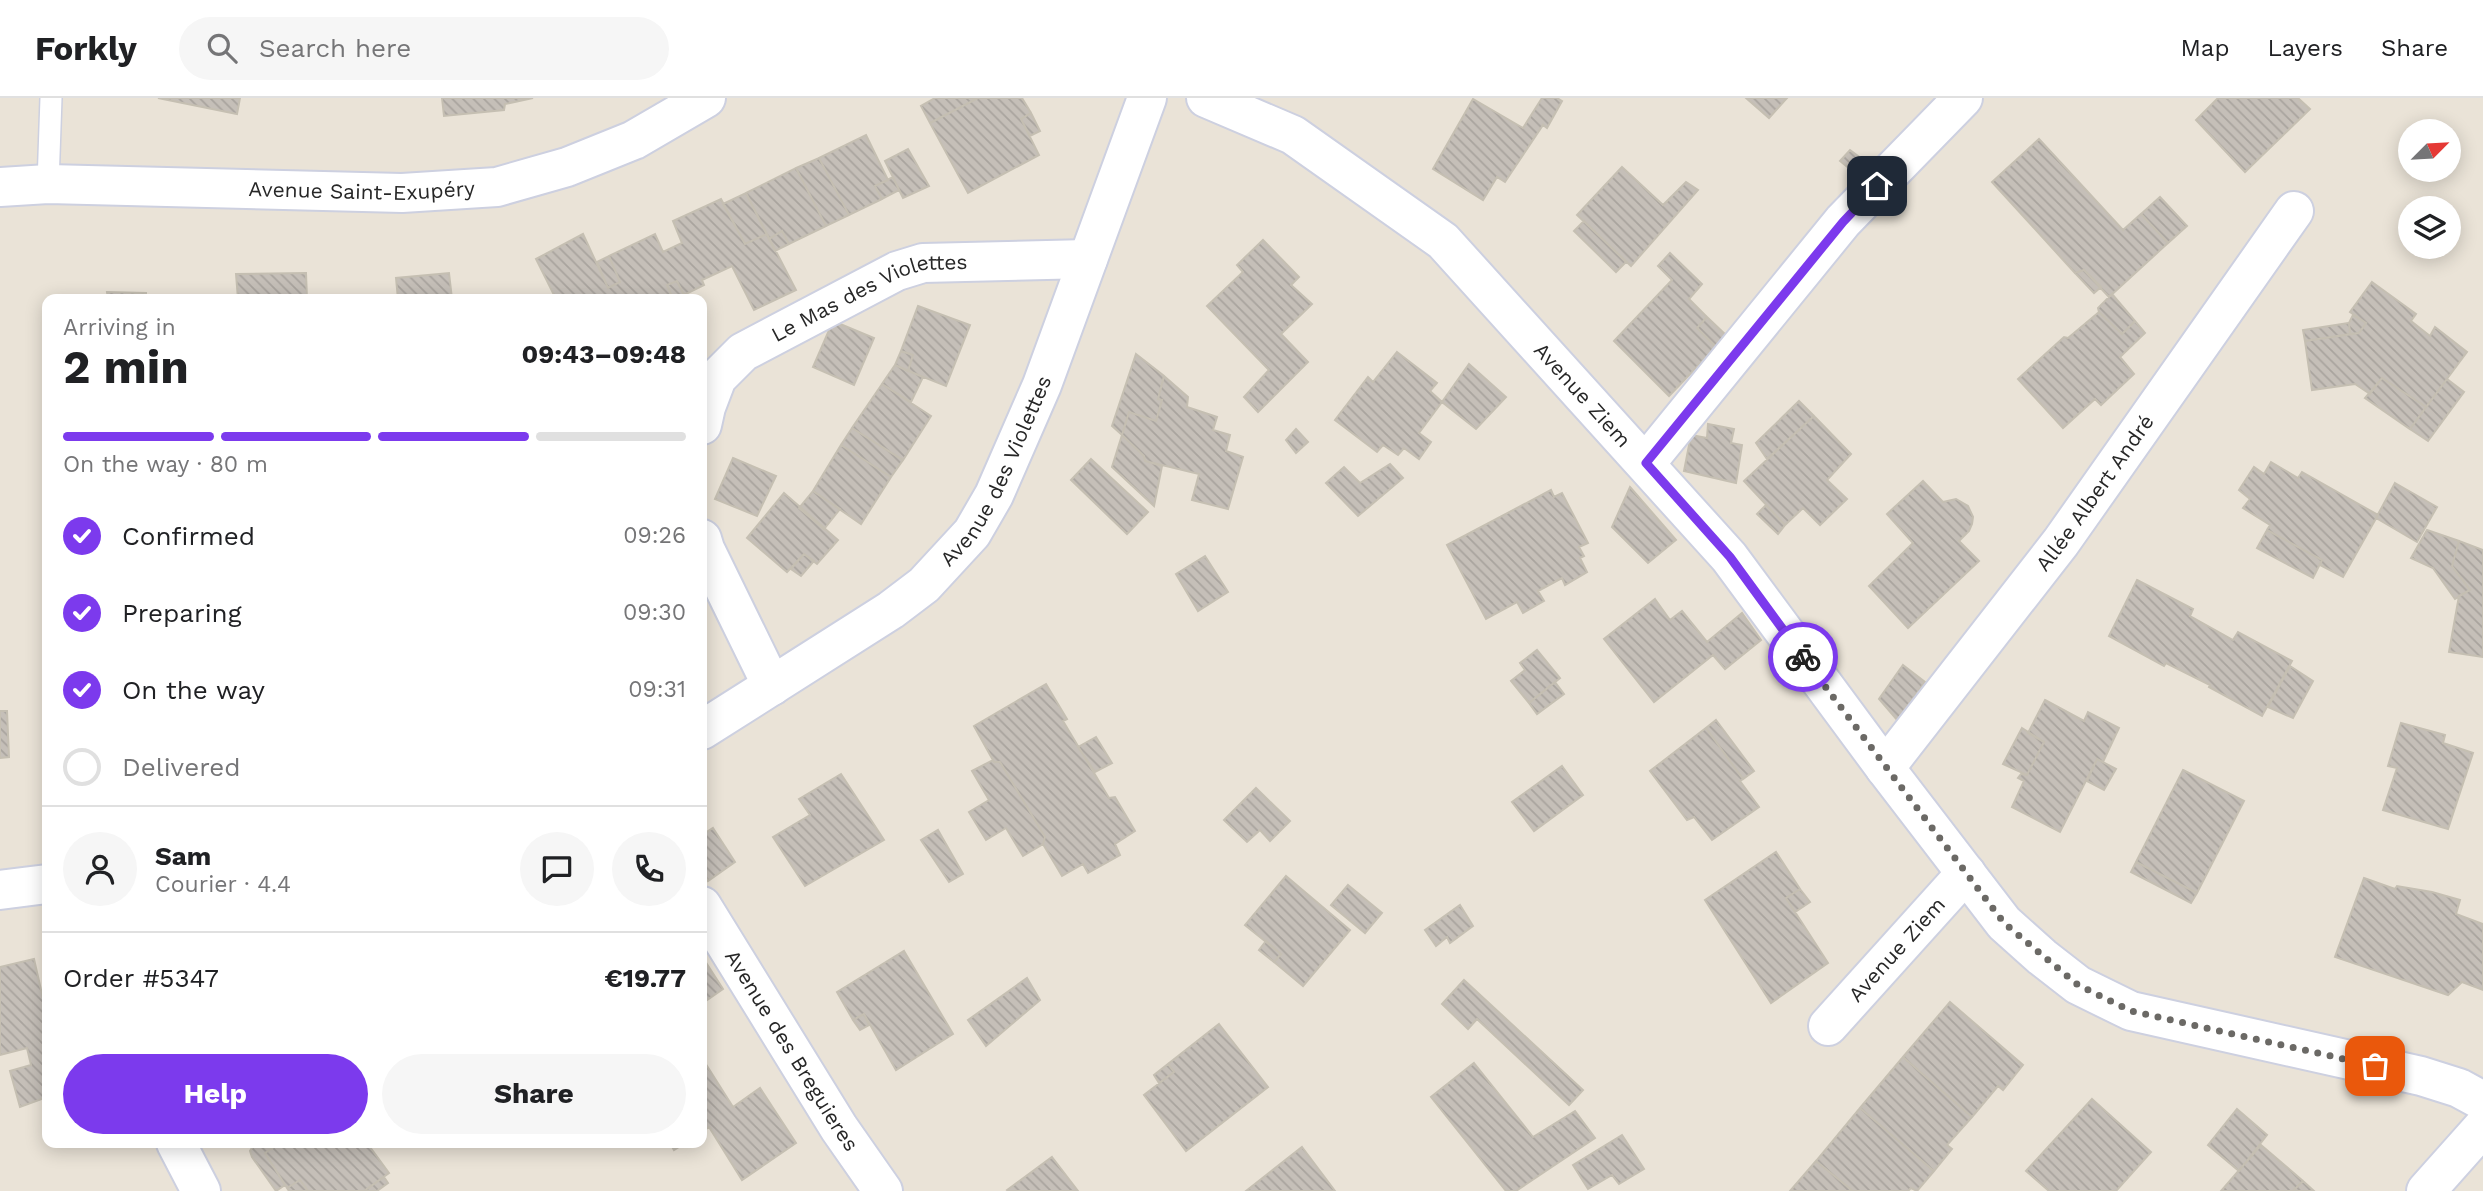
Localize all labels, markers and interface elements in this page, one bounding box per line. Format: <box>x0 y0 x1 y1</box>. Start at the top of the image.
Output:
search box <box>179 17 669 80</box>
text: Forkly <box>35 29 137 68</box>
icon: search <box>203 29 241 67</box>
text: Search here <box>259 33 411 63</box>
text: Map <box>2181 34 2229 62</box>
text: Layers <box>2267 34 2343 62</box>
text: Share <box>2381 34 2448 62</box>
north arrow <box>2398 119 2460 182</box>
map controls <box>2398 119 2461 259</box>
pin <box>1847 156 1907 216</box>
icon: home <box>1858 167 1896 205</box>
street label: Avenue Saint-Exupéry <box>248 175 476 205</box>
button: layers <box>2398 196 2461 259</box>
street label: Le Mas des Violettes <box>767 249 968 347</box>
text: Arriving in <box>63 314 176 341</box>
street label: Avenue Ziem <box>1529 337 1637 452</box>
text: 09:43–09:48 <box>521 339 686 369</box>
text: 2 min <box>63 340 189 394</box>
street label: Avenue des Violettes <box>935 372 1056 571</box>
street label: Allée Albert André <box>2030 410 2159 576</box>
text: On the way · 80 m <box>63 451 268 478</box>
icon: check <box>63 517 101 555</box>
text: Confirmed <box>122 521 255 551</box>
text: 09:26 <box>623 522 686 549</box>
icon: check <box>63 594 101 632</box>
text: Preparing <box>122 598 242 628</box>
text: 09:30 <box>623 599 686 626</box>
courier <box>1768 622 1838 692</box>
icon: bike <box>1784 638 1822 676</box>
icon: check <box>63 671 101 709</box>
text: On the way <box>122 675 265 705</box>
text: 09:31 <box>628 676 686 703</box>
text: Delivered <box>122 752 241 782</box>
button: person <box>63 832 137 906</box>
button: chat <box>520 832 594 906</box>
button: phone <box>612 832 686 906</box>
text: Sam <box>155 841 211 871</box>
text: Courier · 4.4 <box>155 871 291 898</box>
street label: Avenue Ziem <box>1843 892 1950 1007</box>
street label: Avenue des Breguieres <box>720 945 864 1156</box>
text: Order #5347 <box>63 963 219 993</box>
text: €19.77 <box>604 963 686 993</box>
pin <box>2345 1036 2405 1096</box>
icon: bag <box>2356 1047 2394 1085</box>
button: Help <box>63 1054 368 1134</box>
button: Share <box>382 1054 686 1134</box>

